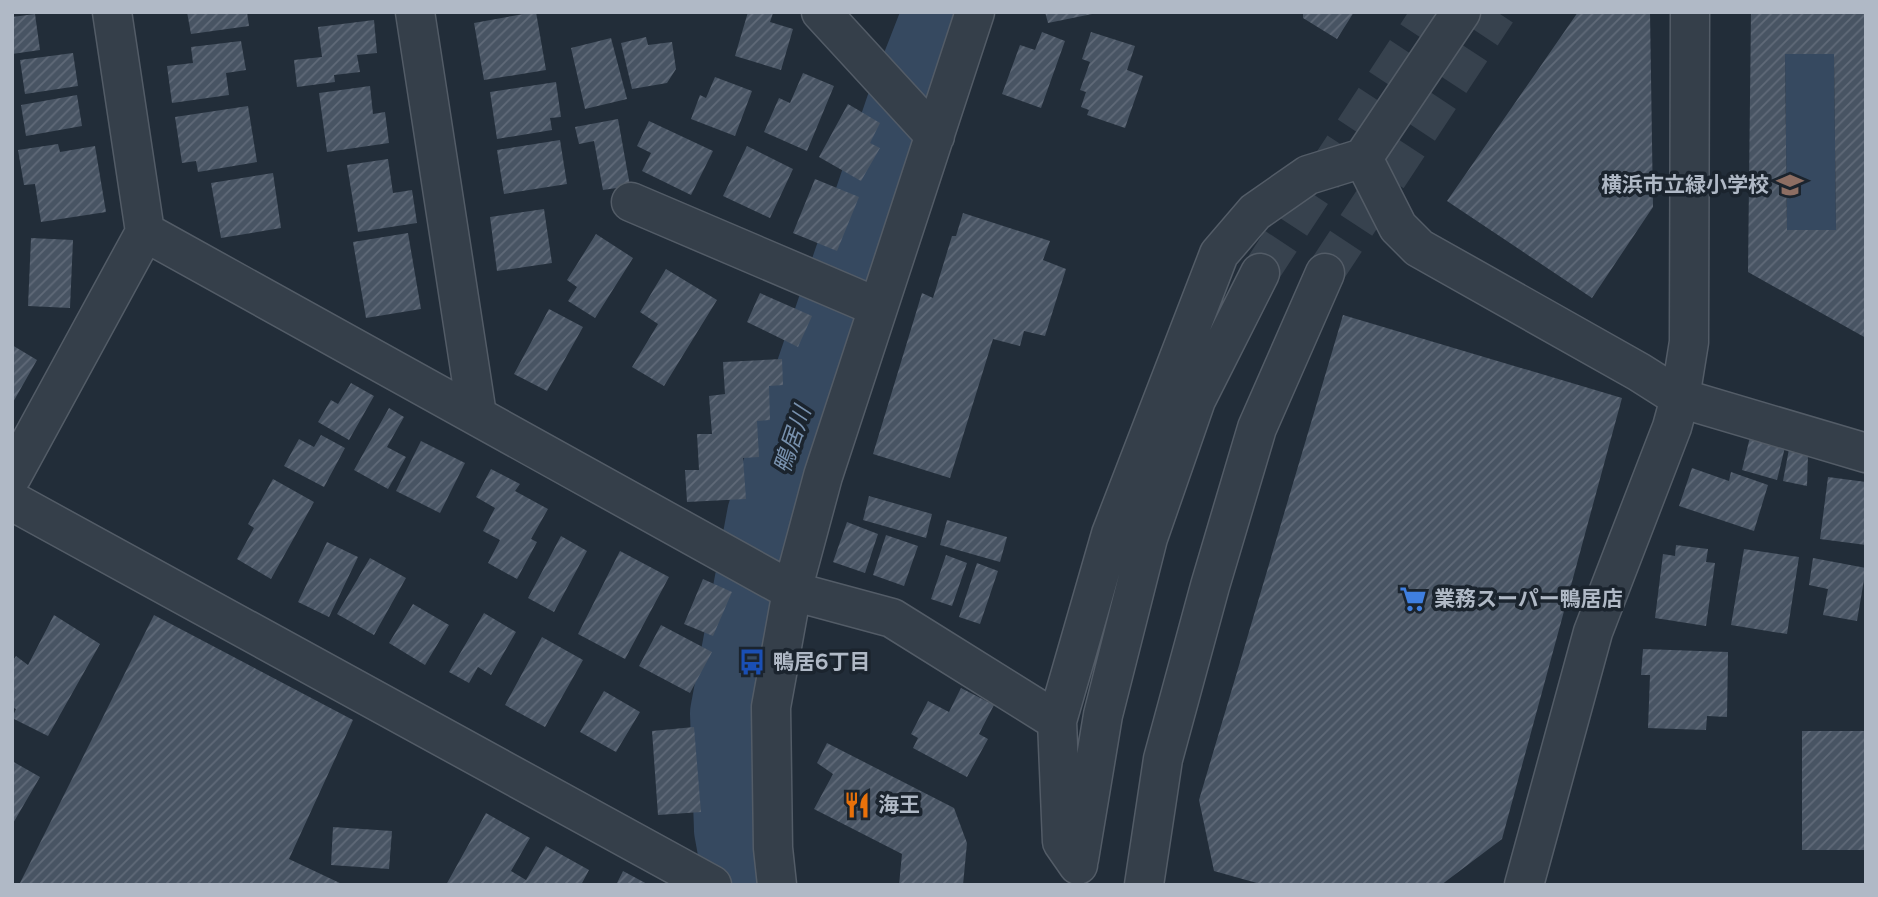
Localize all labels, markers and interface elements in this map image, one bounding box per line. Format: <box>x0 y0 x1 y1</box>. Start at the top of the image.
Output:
school or university icon: 横浜市立緑小学校 <box>1775 170 1805 200</box>
place label: 横浜市立緑小学校 <box>1601 173 1769 198</box>
water label: 鴨居川 <box>769 400 818 477</box>
supermarket icon: 業務スーパー鴨居店 <box>1398 584 1428 614</box>
place label: 業務スーパー鴨居店 <box>1434 587 1623 612</box>
bus stop icon: 鴨居6丁目 <box>737 647 767 677</box>
place label: 鴨居6丁目 <box>773 650 870 675</box>
restaurant icon: 海王 <box>842 790 872 820</box>
place label: 海王 <box>878 793 920 818</box>

